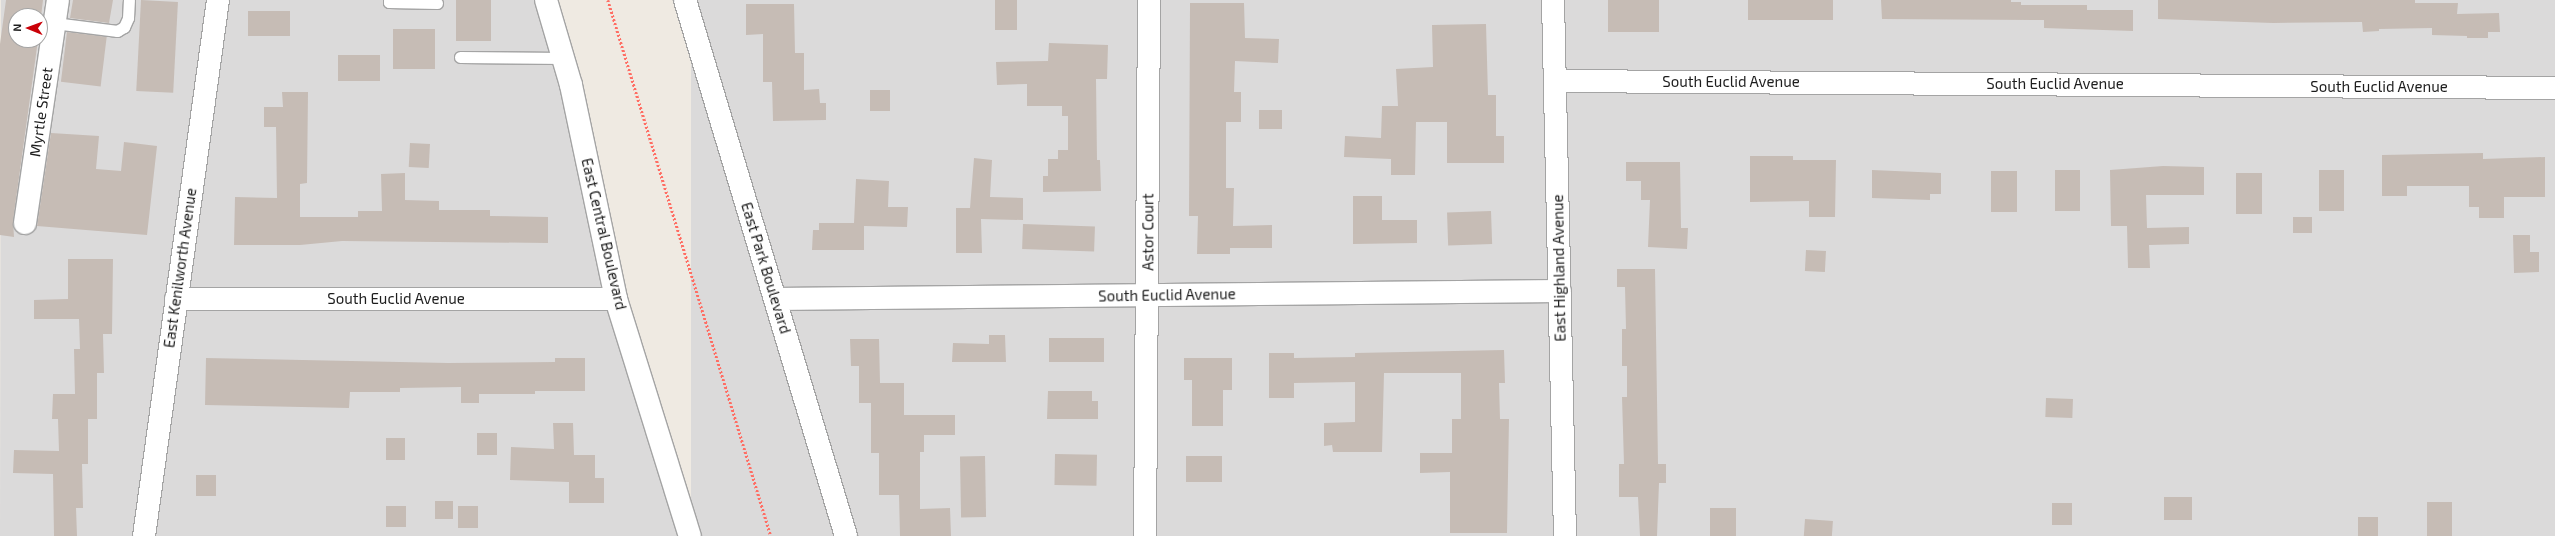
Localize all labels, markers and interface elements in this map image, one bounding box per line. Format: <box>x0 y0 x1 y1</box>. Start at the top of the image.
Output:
north arrow <box>8 8 48 48</box>
text: N <box>10 24 23 32</box>
street label: Myrtle Street <box>26 66 56 158</box>
street label: South Euclid Avenue <box>1662 73 1800 91</box>
street label: South Euclid Avenue <box>1986 75 2124 93</box>
street label: South Euclid Avenue <box>2310 78 2448 96</box>
street label: East Central Boulevard <box>578 156 630 312</box>
street label: East Kenilworth Avenue <box>160 187 200 349</box>
street label: Astor Court <box>1139 193 1157 271</box>
street label: East Highland Avenue <box>1549 194 1569 342</box>
street label: East Park Boulevard <box>737 200 795 336</box>
street label: South Euclid Avenue <box>1098 285 1236 305</box>
street label: South Euclid Avenue <box>327 290 465 308</box>

